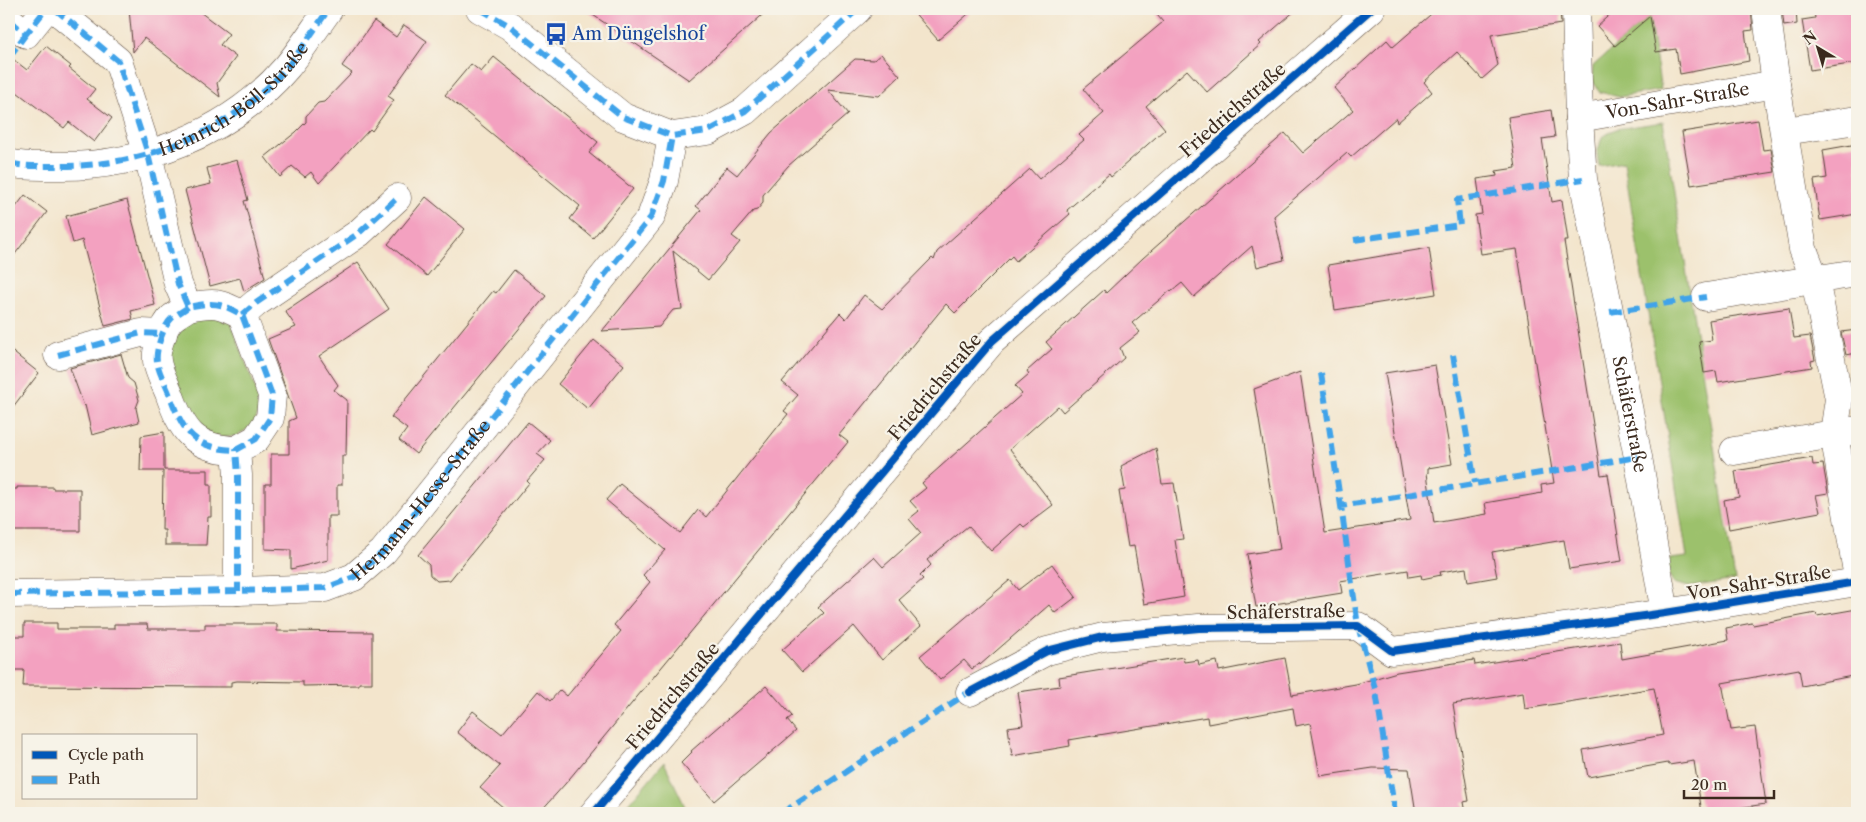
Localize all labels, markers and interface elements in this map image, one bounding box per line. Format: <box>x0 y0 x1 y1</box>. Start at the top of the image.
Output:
bus stop icon: Am Düngelshof <box>543 21 569 47</box>
north arrow <box>1794 22 1844 72</box>
place label: Am Düngelshof <box>571 23 707 45</box>
text: N <box>1800 27 1820 49</box>
street label: Heinrich-Böll-Straße <box>156 38 313 161</box>
street label: Friedrichstraße <box>1176 58 1290 162</box>
street label: Von-Sahr-Straße <box>1603 78 1751 124</box>
street label: Friedrichstraße <box>884 329 986 445</box>
street label: Schäferstraße <box>1607 354 1652 474</box>
street label: Hermann-Hesse-Straße <box>346 415 496 586</box>
street label: Von-Sahr-Straße <box>1685 561 1832 605</box>
street label: Schäferstraße <box>1227 600 1345 624</box>
street label: Friedrichstraße <box>622 638 724 754</box>
legend <box>22 734 198 800</box>
text: Cycle path <box>68 745 145 764</box>
scale bar <box>1684 767 1774 799</box>
text: Path <box>68 769 101 788</box>
text: 20 m <box>1691 775 1727 794</box>

